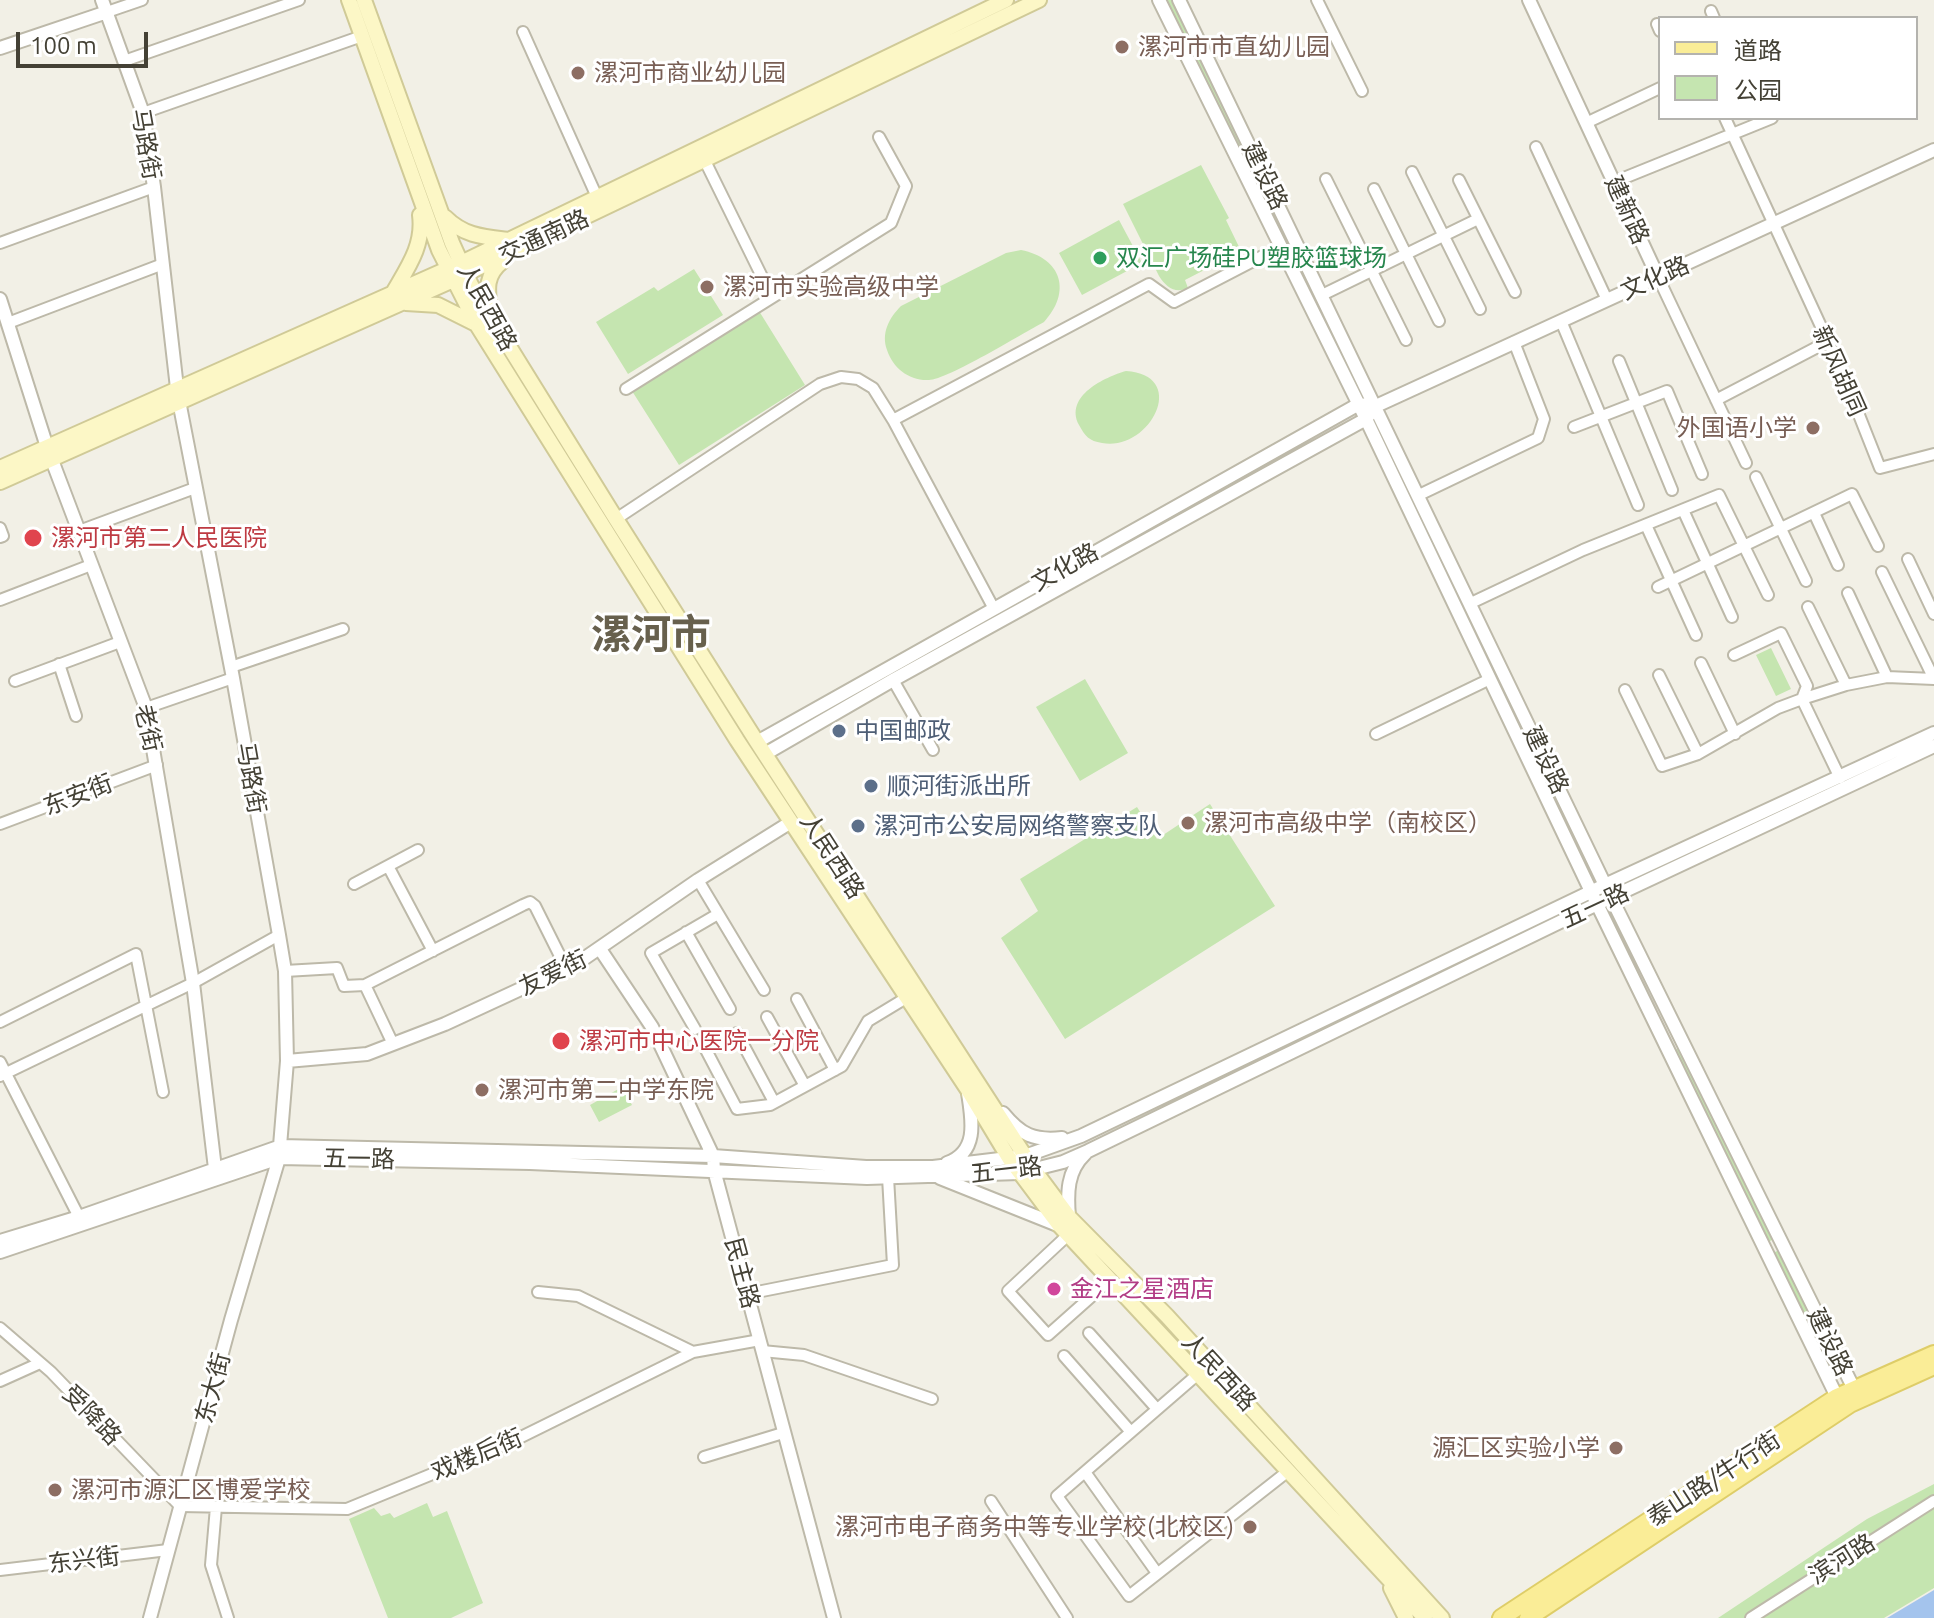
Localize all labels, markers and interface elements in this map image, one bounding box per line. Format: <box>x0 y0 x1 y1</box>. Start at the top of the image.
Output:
scale bar <box>20 16 152 66</box>
legend <box>1658 16 1918 120</box>
text: 100 m <box>30 32 97 59</box>
place label: 漯河市市直幼儿园 <box>1138 33 1330 61</box>
text: 道路 <box>1734 37 1782 64</box>
marker: 漯河市市直幼儿园 <box>1113 38 1131 56</box>
place label: 漯河市商业幼儿园 <box>594 59 786 87</box>
marker: 漯河市商业幼儿园 <box>569 64 587 82</box>
text: 公园 <box>1734 77 1782 104</box>
street label: 马路街 <box>126 106 166 182</box>
street label: 建设路 <box>1236 137 1294 215</box>
street label: 建新路 <box>1599 171 1655 249</box>
street label: 交通南路 <box>494 204 594 270</box>
place label: 双汇广场硅PU塑胶篮球场 <box>1116 244 1387 272</box>
marker: 双汇广场硅PU塑胶篮球场 <box>1091 249 1109 267</box>
street label: 文化路 <box>1616 250 1694 306</box>
street label: 人民西路 <box>451 258 523 356</box>
place label: 漯河市实验高级中学 <box>723 273 939 301</box>
marker: 漯河市实验高级中学 <box>698 278 716 296</box>
street label: 新风胡同 <box>1806 321 1872 421</box>
place label: 外国语小学 <box>1677 414 1797 442</box>
marker: 外国语小学 <box>1804 419 1822 437</box>
place label: 漯河市第二人民医院 <box>51 524 267 552</box>
marker: 漯河市第二人民医院 <box>22 527 44 549</box>
street label: 文化路 <box>1027 537 1103 597</box>
district label: 漯河市 <box>591 611 711 659</box>
street label: 老街 <box>129 701 167 755</box>
place label: 中国邮政 <box>855 717 951 745</box>
street label: 建设路 <box>1517 721 1575 799</box>
marker: 中国邮政 <box>830 722 848 740</box>
street label: 马路街 <box>231 740 271 816</box>
street label: 东安街 <box>39 769 117 821</box>
place label: 顺河街派出所 <box>887 772 1031 800</box>
marker: 顺河街派出所 <box>862 777 880 795</box>
street label: 人民西路 <box>794 808 870 904</box>
place label: 漯河市高级中学（南校区） <box>1204 809 1492 837</box>
place label: 漯河市公安局网络警察支队 <box>874 812 1162 840</box>
marker: 漯河市高级中学（南校区） <box>1179 814 1197 832</box>
marker: 漯河市公安局网络警察支队 <box>849 817 867 835</box>
street label: 五一路 <box>1556 878 1634 934</box>
street label: 友爱街 <box>514 944 592 1002</box>
place label: 漯河市中心医院一分院 <box>579 1027 819 1055</box>
marker: 漯河市中心医院一分院 <box>550 1030 572 1052</box>
place label: 漯河市第二中学东院 <box>498 1076 714 1104</box>
marker: 漯河市第二中学东院 <box>473 1081 491 1099</box>
street label: 五一路 <box>323 1144 395 1174</box>
street label: 五一路 <box>969 1151 1043 1189</box>
street label: 民主路 <box>719 1234 765 1312</box>
place label: 金江之星酒店 <box>1070 1275 1214 1303</box>
marker: 金江之星酒店 <box>1045 1280 1063 1298</box>
street label: 建设路 <box>1801 1303 1859 1381</box>
street label: 人民西路 <box>1176 1327 1262 1417</box>
street label: 东大街 <box>190 1349 236 1427</box>
street label: 受降路 <box>57 1379 127 1451</box>
street label: 戏楼后街 <box>427 1423 527 1487</box>
street label: 泰山路/牛行街 <box>1642 1425 1786 1533</box>
place label: 源汇区实验小学 <box>1432 1434 1600 1462</box>
marker: 源汇区实验小学 <box>1607 1439 1625 1457</box>
place label: 漯河市源汇区博爱学校 <box>71 1476 311 1504</box>
marker: 漯河市源汇区博爱学校 <box>46 1481 64 1499</box>
place label: 漯河市电子商务中等专业学校(北校区) <box>835 1513 1234 1541</box>
marker: 漯河市电子商务中等专业学校(北校区) <box>1241 1518 1259 1536</box>
street label: 滨河路 <box>1804 1528 1880 1590</box>
street label: 东兴街 <box>47 1541 121 1579</box>

